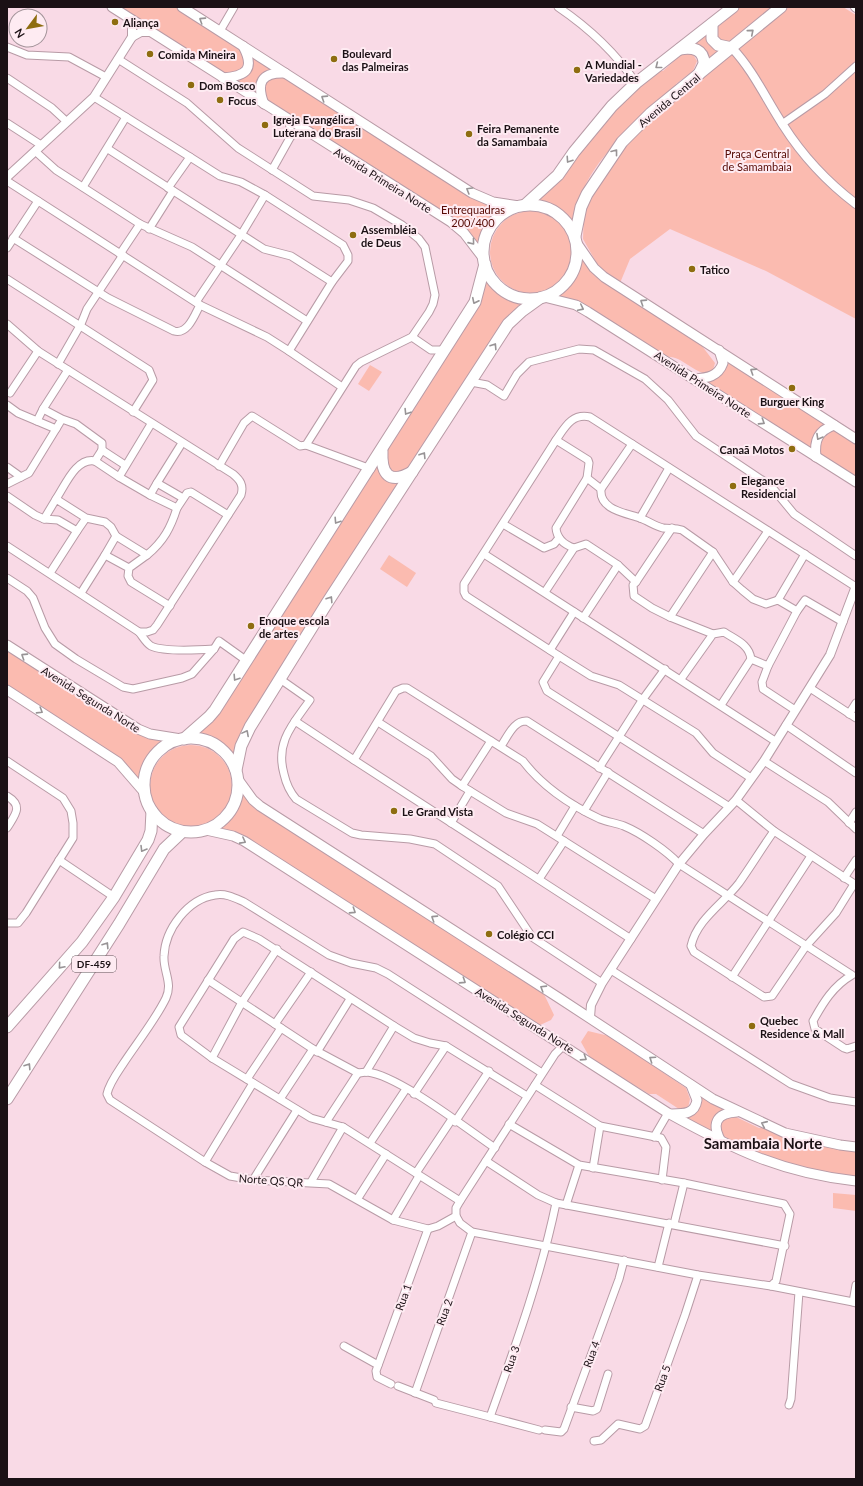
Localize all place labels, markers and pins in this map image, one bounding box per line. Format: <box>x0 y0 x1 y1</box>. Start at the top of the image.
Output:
place label: Aliança <box>122 16 159 29</box>
marker: Aliança <box>110 17 120 27</box>
place label: Boulevard das Palmeiras <box>342 47 409 73</box>
place label: Comida Mineira <box>158 48 236 61</box>
marker: Comida Mineira <box>145 49 155 59</box>
marker: Boulevard das Palmeiras <box>329 54 339 64</box>
place label: A Mundial - Variedades <box>584 58 642 84</box>
marker: A Mundial - Variedades <box>572 65 582 75</box>
place label: Dom Bosco <box>199 79 255 92</box>
marker: Dom Bosco <box>186 80 196 90</box>
place label: Focus <box>228 94 257 107</box>
marker: Focus <box>215 95 225 105</box>
place label: Igreja Evangélica Luterana do Brasil <box>273 113 361 139</box>
marker: Igreja Evangélica Luterana do Brasil <box>260 120 270 130</box>
place label: Feira Pemanente da Samambaia <box>477 122 559 148</box>
marker: Feira Pemanente da Samambaia <box>464 129 474 139</box>
place label: Assembléia de Deus <box>360 223 417 249</box>
marker: Assembléia de Deus <box>348 230 358 240</box>
place label: Tatico <box>700 263 730 276</box>
marker: Tatico <box>687 264 697 274</box>
marker: Burguer King <box>787 383 797 393</box>
place label: Burguer King <box>760 395 824 408</box>
place label: Canaã Motos <box>719 443 784 456</box>
marker: Canaã Motos <box>787 444 797 454</box>
place label: Elegance Residencial <box>741 474 796 500</box>
marker: Elegance Residencial <box>728 481 738 491</box>
place label: Enoque escola de artes <box>259 614 329 640</box>
marker: Enoque escola de artes <box>246 621 256 631</box>
place label: Le Grand Vista <box>402 805 473 818</box>
marker: Le Grand Vista <box>389 806 399 816</box>
place label: Colégio CCI <box>497 928 554 941</box>
marker: Colégio CCI <box>484 929 494 939</box>
place label: Quebec Residence & Mall <box>760 1014 844 1040</box>
marker: Quebec Residence & Mall <box>747 1021 757 1031</box>

